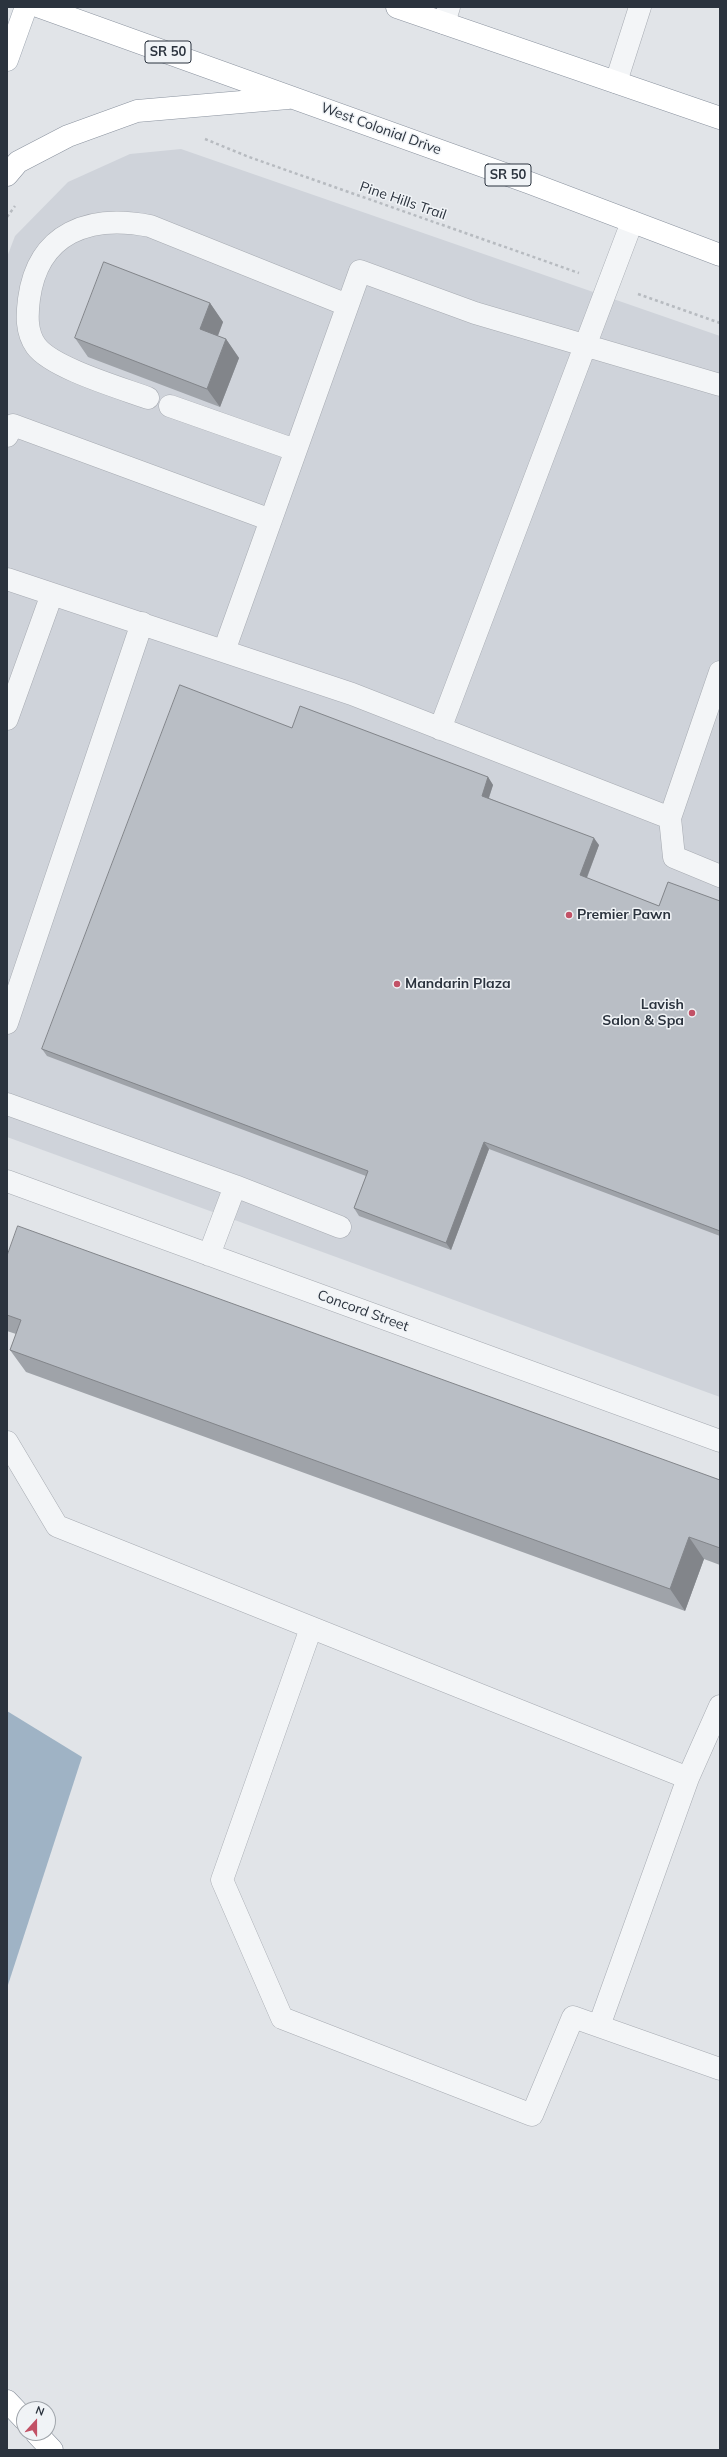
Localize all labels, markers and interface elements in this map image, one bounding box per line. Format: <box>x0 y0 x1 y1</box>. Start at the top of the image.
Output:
road number: SR 50 <box>145 41 191 63</box>
street label: West Colonial Drive <box>318 99 444 159</box>
road number: SR 50 <box>485 164 531 186</box>
street label: Pine Hills Trail <box>357 178 449 224</box>
place label: Premier Pawn <box>577 907 671 923</box>
marker: Premier Pawn <box>564 910 574 920</box>
place label: Mandarin Plaza <box>405 976 511 992</box>
marker: Mandarin Plaza <box>392 979 402 989</box>
place label: Lavish Salon & Spa <box>602 997 684 1030</box>
marker: Lavish Salon & Spa <box>687 1008 697 1018</box>
street label: Concord Street <box>315 1287 411 1335</box>
north arrow <box>16 2401 56 2441</box>
text: N <box>34 2403 46 2419</box>

